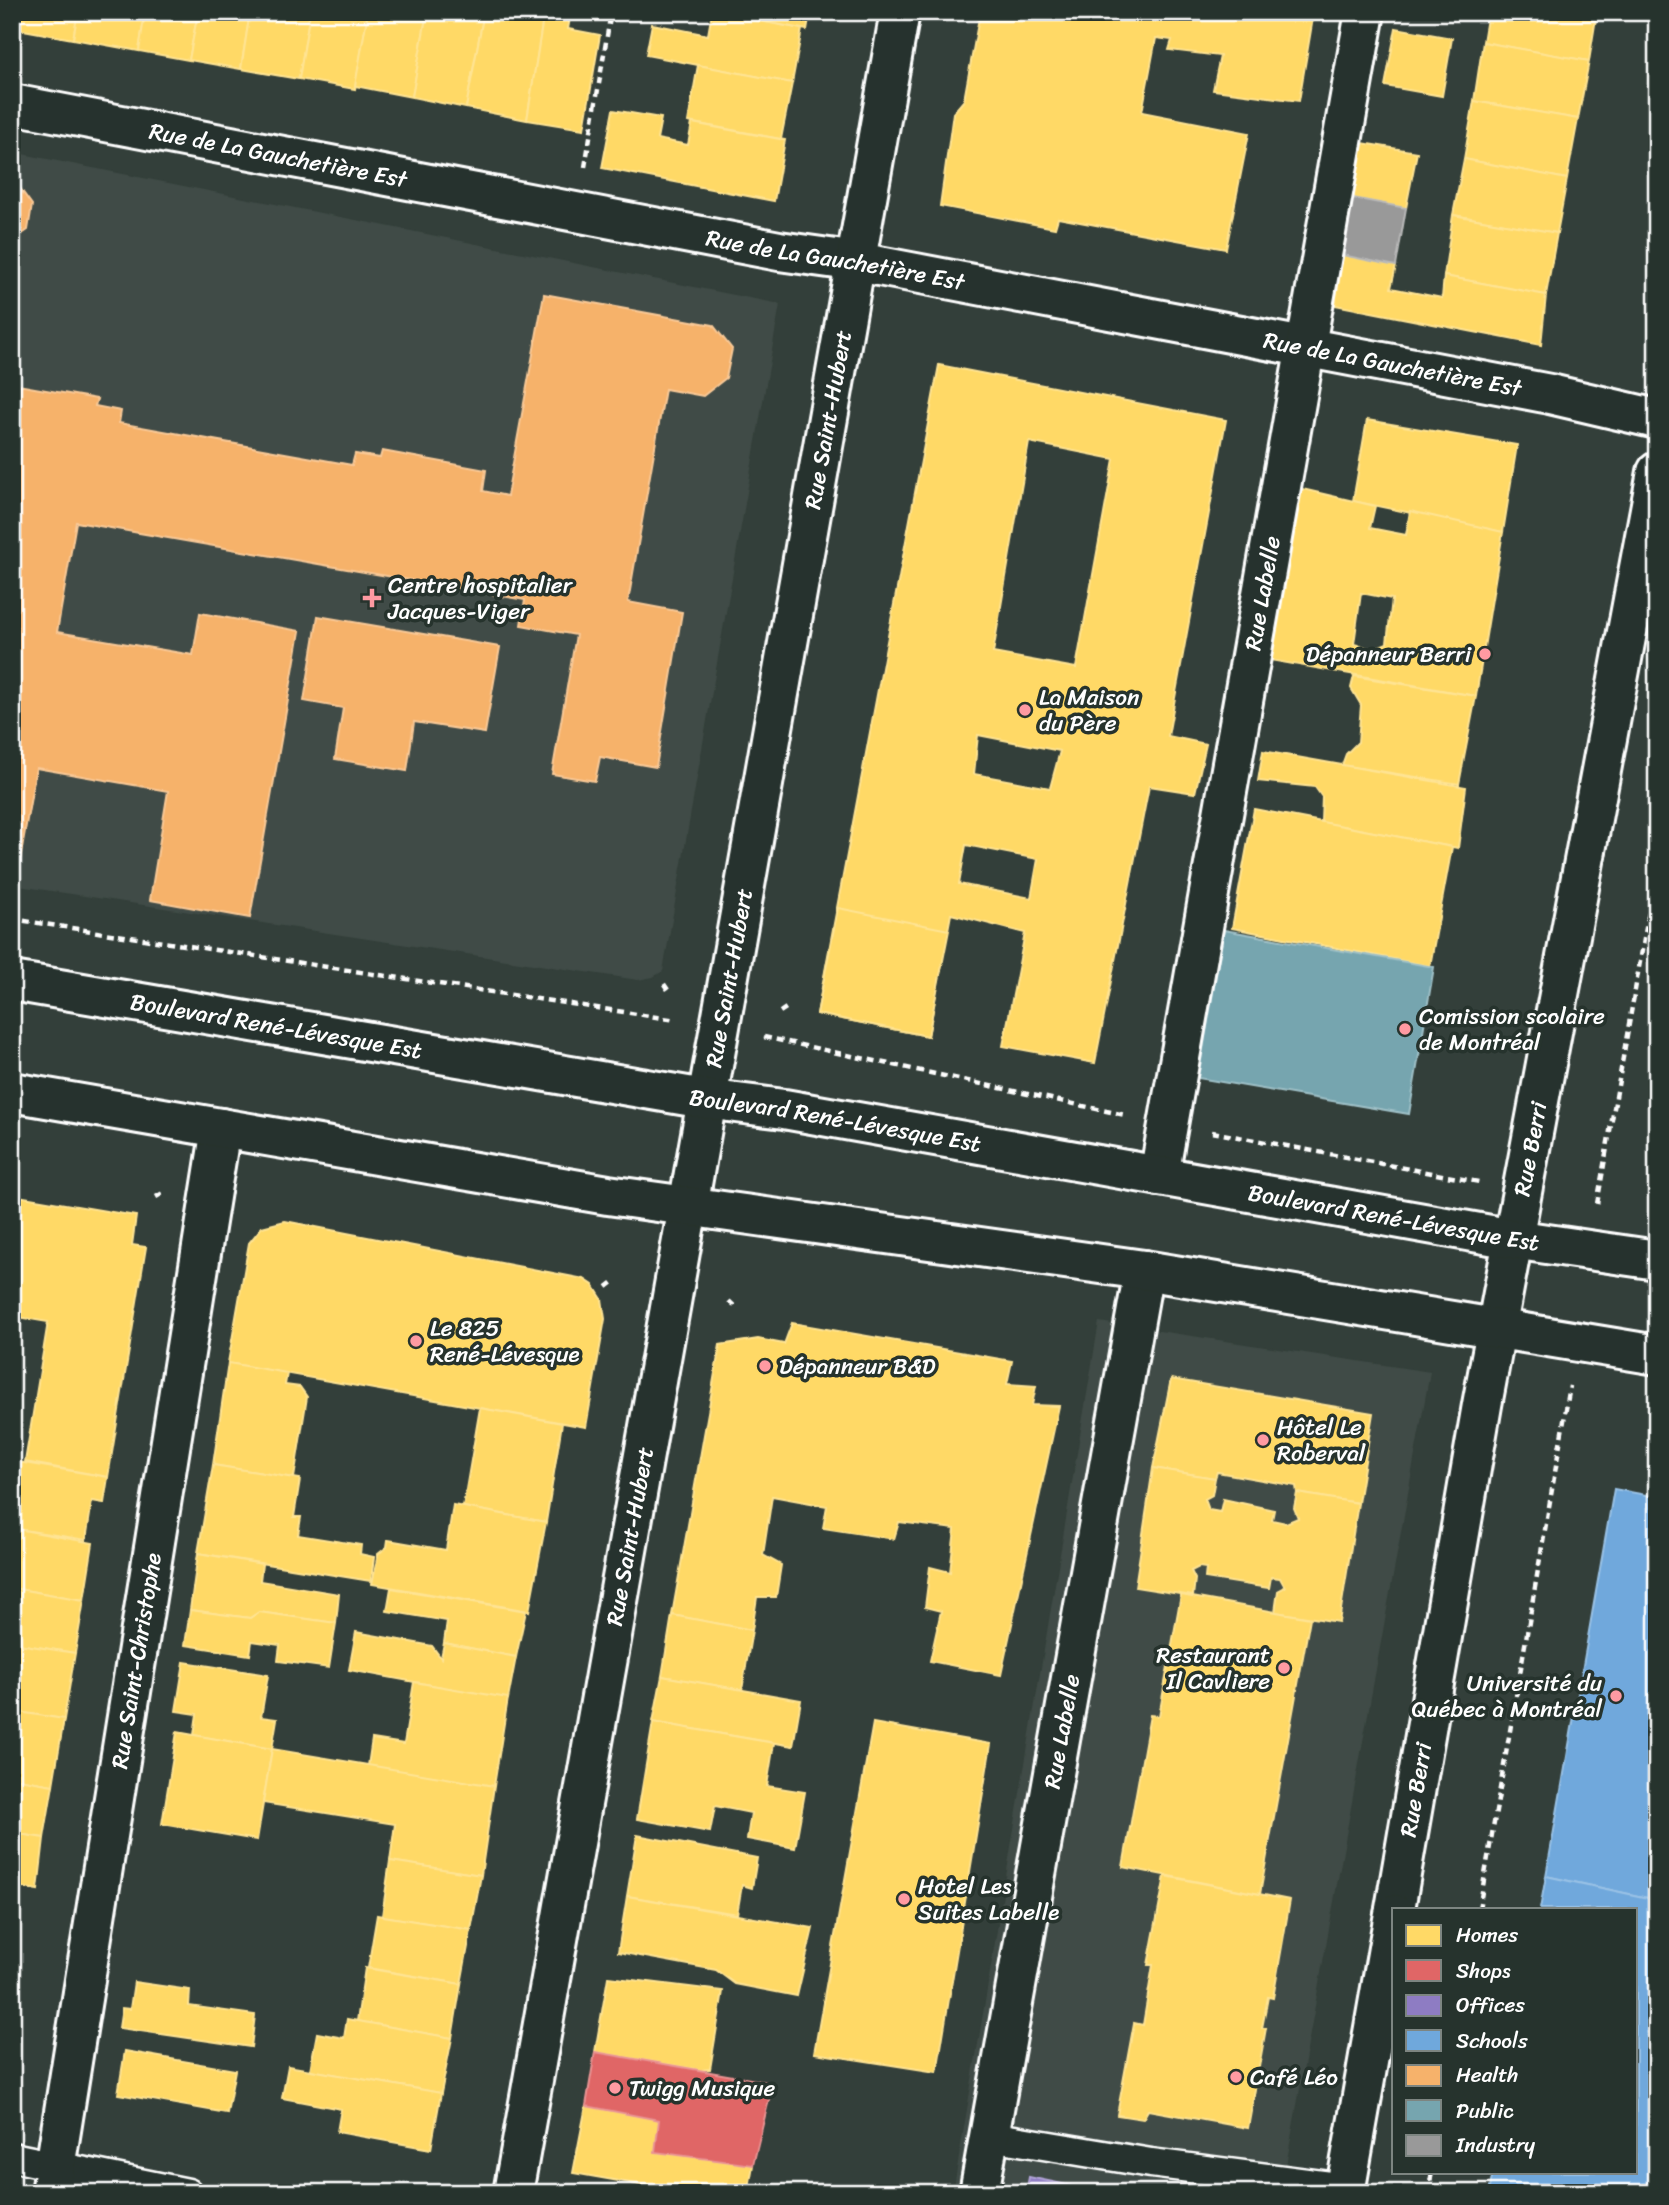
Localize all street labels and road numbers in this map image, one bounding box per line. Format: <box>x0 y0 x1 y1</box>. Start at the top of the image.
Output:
street label: Rue de La Gauchetière Est <box>146 110 412 200</box>
street label: Rue de La Gauchetière Est <box>703 217 970 303</box>
street label: Rue de La Gauchetière Est <box>1260 319 1527 409</box>
street label: Rue Saint-Hubert <box>792 327 864 512</box>
street label: Rue Labelle <box>1232 532 1292 654</box>
street label: Rue Saint-Hubert <box>693 885 765 1071</box>
street label: Boulevard René-Lévesque Est <box>127 981 425 1071</box>
street label: Boulevard René-Lévesque Est <box>686 1076 984 1164</box>
street label: Rue Berri <box>1501 1098 1559 1199</box>
street label: Boulevard René-Lévesque Est <box>1245 1172 1542 1263</box>
street label: Rue Saint-Hubert <box>594 1443 666 1629</box>
street label: Rue Saint-Christophe <box>99 1550 173 1772</box>
street label: Rue Labelle <box>1031 1671 1092 1792</box>
street label: Rue Berri <box>1387 1739 1444 1840</box>

